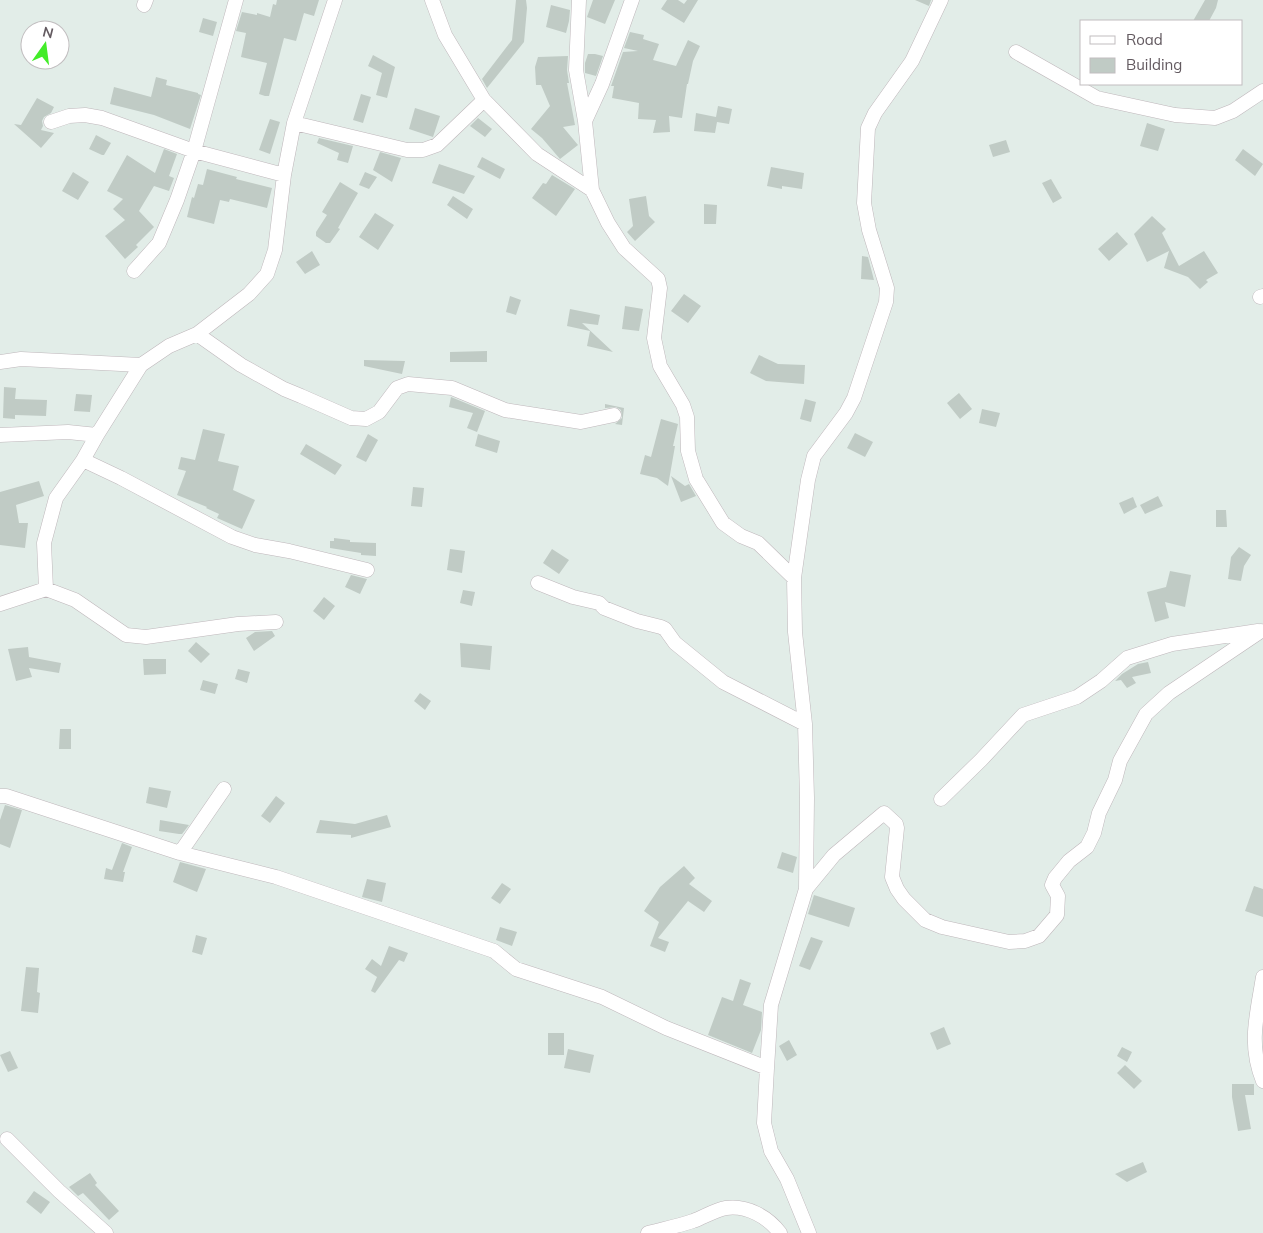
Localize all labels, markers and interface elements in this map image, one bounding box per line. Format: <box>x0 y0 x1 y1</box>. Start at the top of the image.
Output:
north arrow <box>20 20 70 70</box>
legend <box>1080 20 1243 85</box>
text: N <box>41 22 55 42</box>
text: Road <box>1126 30 1163 49</box>
text: Building <box>1126 55 1182 74</box>

